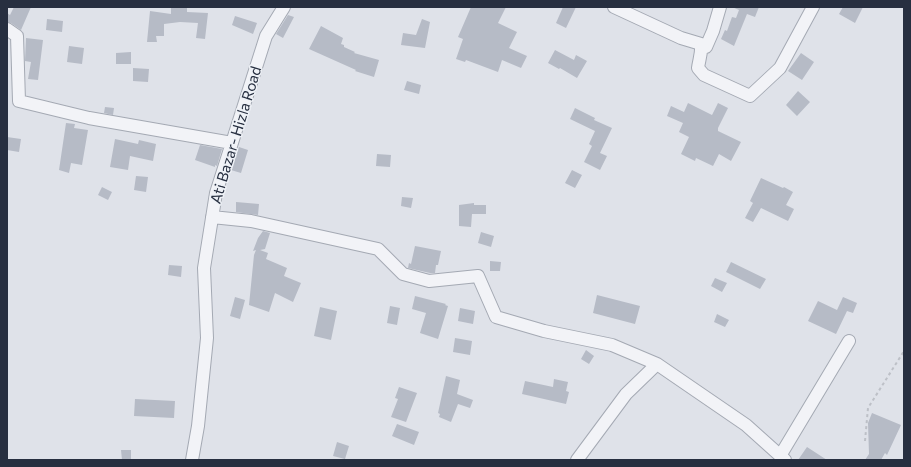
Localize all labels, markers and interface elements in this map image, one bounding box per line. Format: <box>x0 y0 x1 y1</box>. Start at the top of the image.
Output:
street label: Ati Bazar- Hizla Road <box>207 64 265 206</box>

